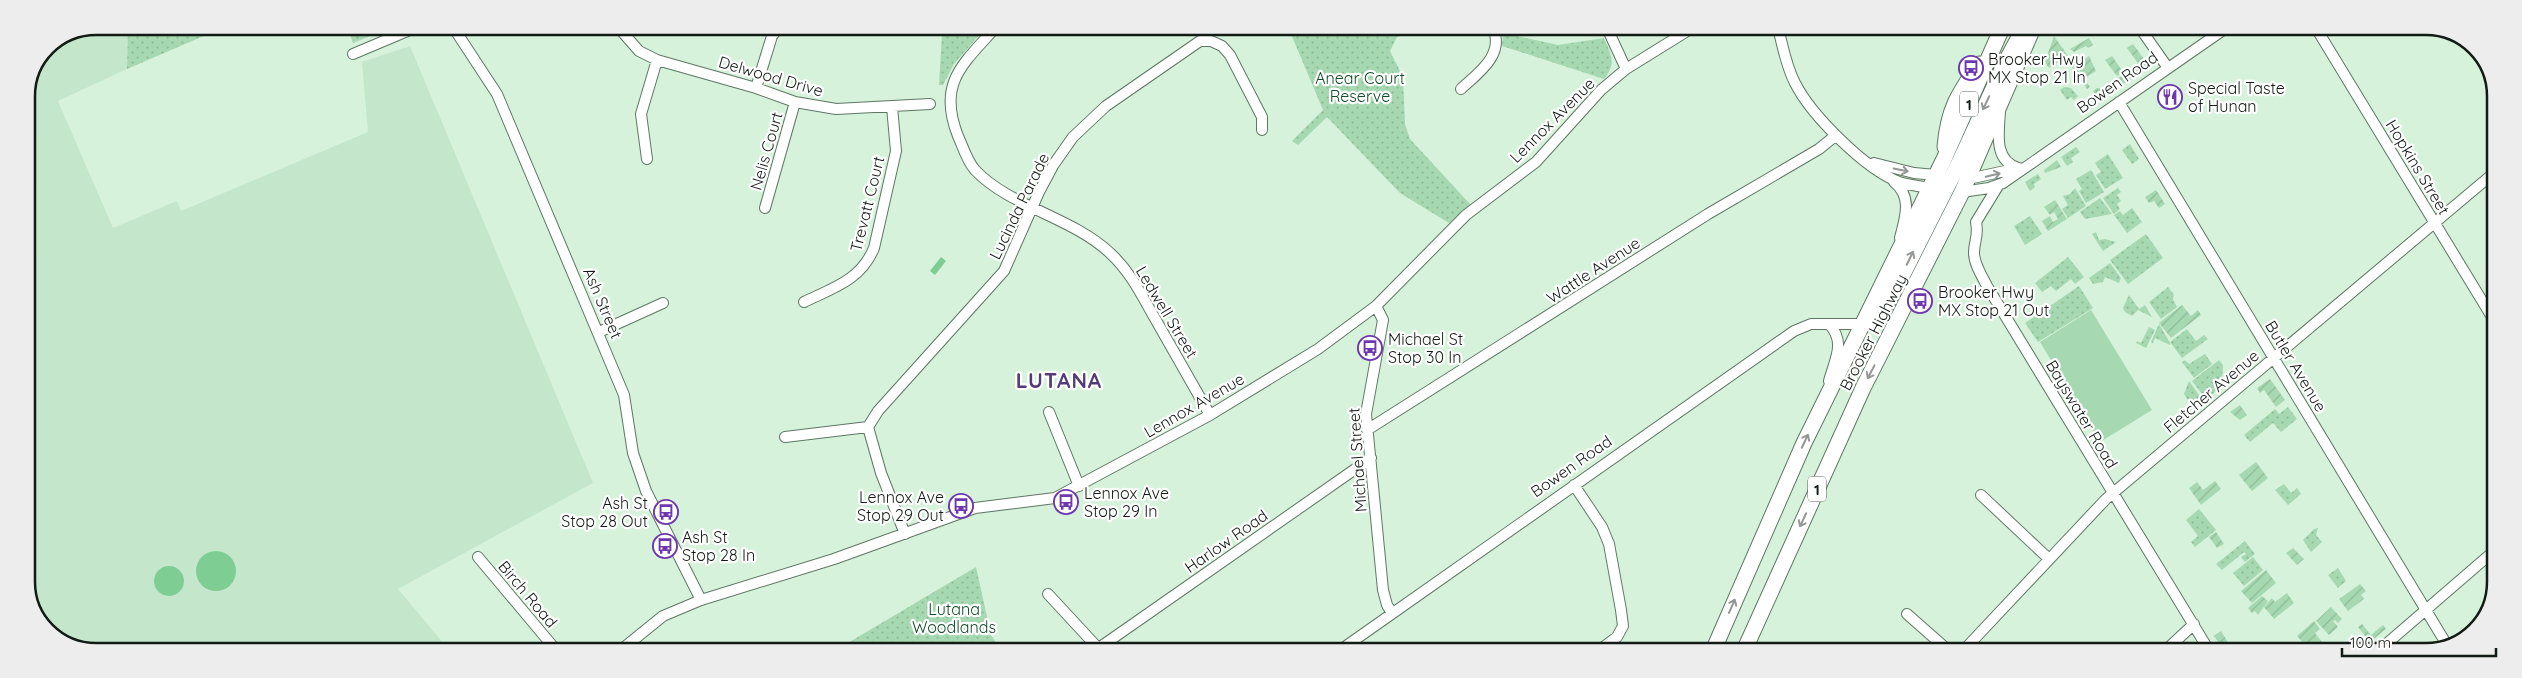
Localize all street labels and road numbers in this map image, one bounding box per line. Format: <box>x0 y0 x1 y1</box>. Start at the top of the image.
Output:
street label: Bowen Road <box>2073 47 2161 117</box>
street label: Delwood Drive <box>716 51 826 101</box>
street label: Lennox Avenue <box>1505 73 1599 167</box>
road number: 1 <box>1960 92 1978 116</box>
street label: Nelis Court <box>745 110 787 192</box>
street label: Hopkins Street <box>2382 116 2454 218</box>
street label: Lucinda Parade <box>985 150 1053 262</box>
street label: Trevatt Court <box>845 154 889 254</box>
street label: Wattle Avenue <box>1542 232 1644 308</box>
street label: Ledwell Street <box>1132 262 1202 362</box>
street label: Ash Street <box>579 265 627 341</box>
street label: Brooker Highway <box>1835 270 1911 394</box>
street label: Butler Avenue <box>2261 317 2331 415</box>
street label: Fletcher Avenue <box>2159 345 2263 437</box>
street label: Bayswater Road <box>2042 356 2122 472</box>
street label: Lennox Avenue <box>1140 368 1248 442</box>
street label: Michael Street <box>1343 407 1371 513</box>
street label: Bowen Road <box>1527 431 1615 501</box>
road number: 1 <box>1808 476 1826 502</box>
street label: Harlow Road <box>1181 505 1271 577</box>
street label: Birch Road <box>494 557 562 631</box>

